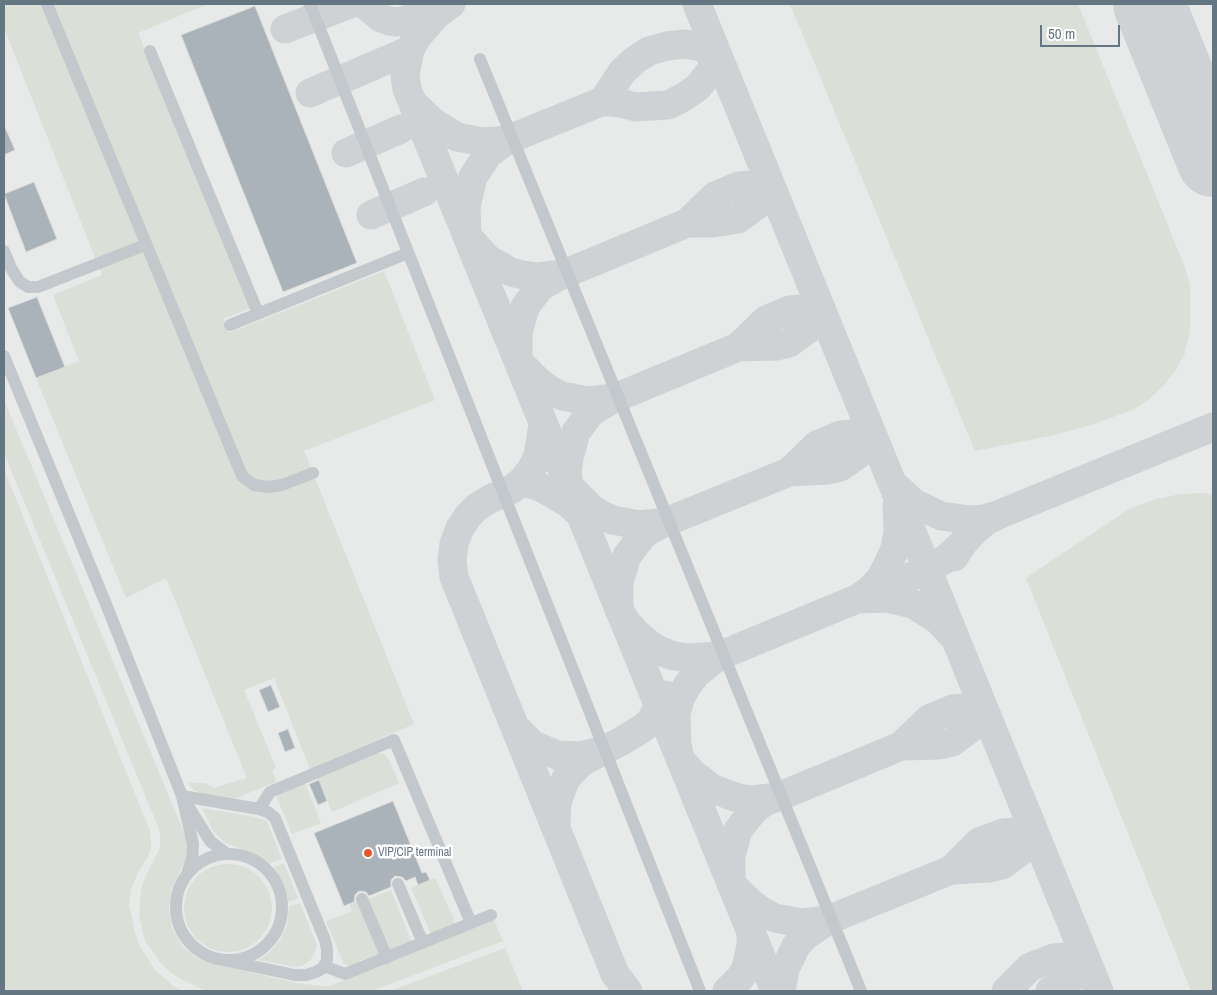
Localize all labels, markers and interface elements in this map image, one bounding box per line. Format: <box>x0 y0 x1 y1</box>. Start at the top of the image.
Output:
scale bar <box>1042 15 1122 47</box>
text: 50 m <box>1048 23 1075 44</box>
place label: VIP/CIP terminal <box>378 846 451 860</box>
marker: VIP/CIP terminal <box>362 847 374 859</box>

